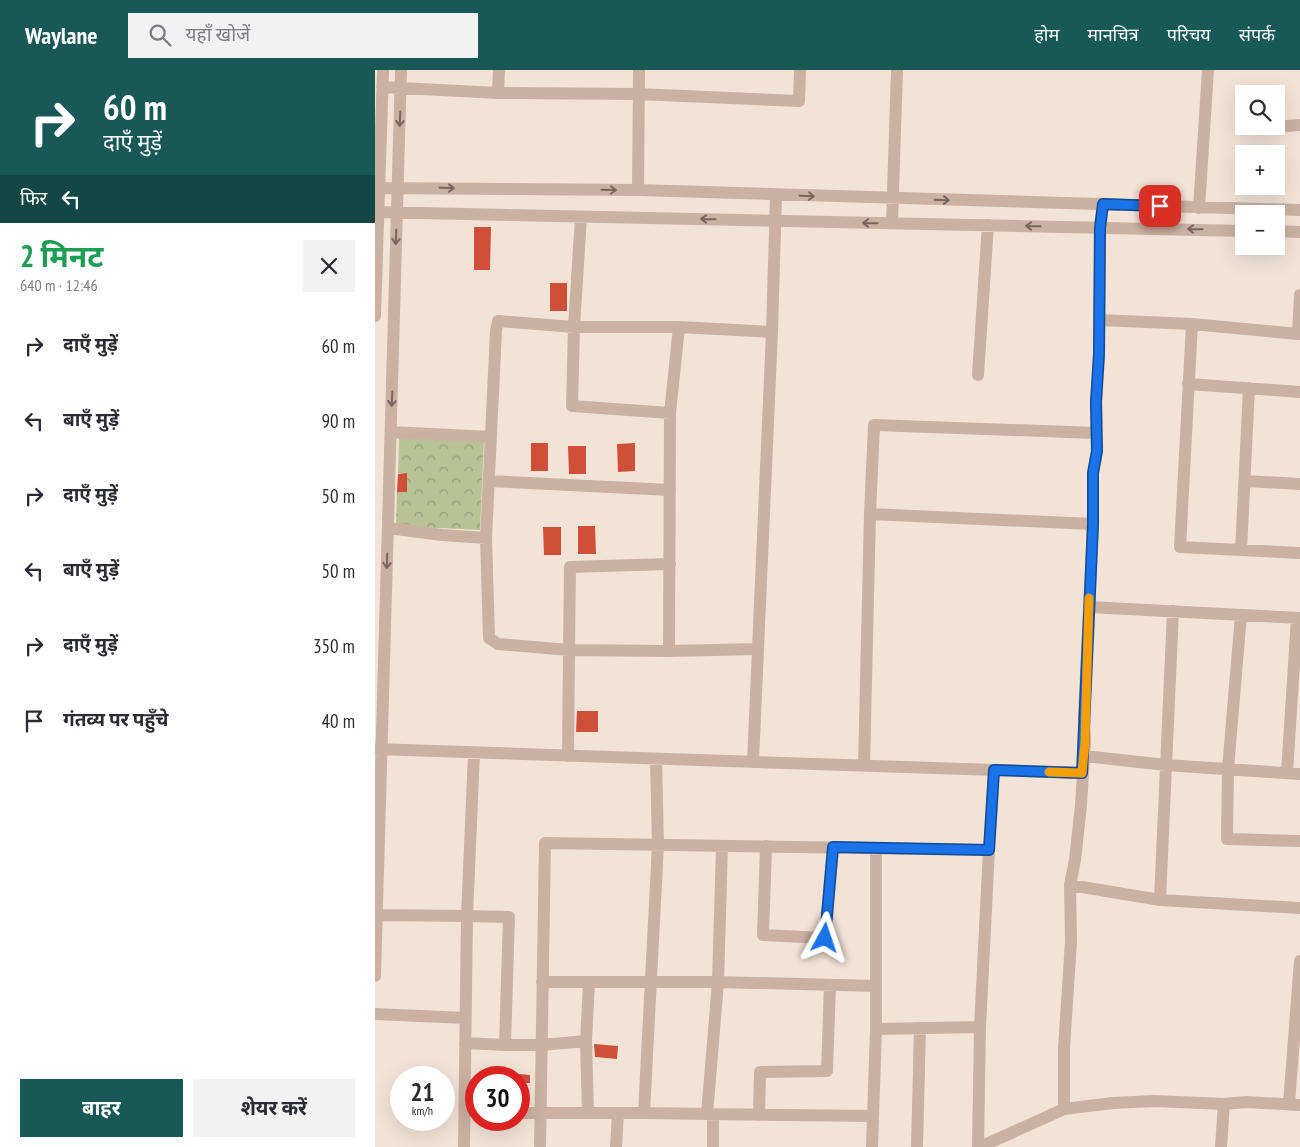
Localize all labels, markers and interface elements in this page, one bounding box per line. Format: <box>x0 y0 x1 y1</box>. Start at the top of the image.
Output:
search box <box>128 13 478 58</box>
text: Waylane <box>25 20 98 51</box>
icon: search <box>146 21 174 49</box>
text: यहाँ खोजें <box>186 22 250 46</box>
text: होम <box>1034 23 1059 46</box>
text: मानचित्र <box>1087 23 1139 46</box>
text: परिचय <box>1167 23 1211 46</box>
text: संपर्क <box>1239 23 1275 46</box>
text: 60 m <box>103 84 167 130</box>
map controls <box>1235 85 1285 255</box>
button: search <box>1235 85 1285 135</box>
icon: right <box>20 90 85 155</box>
one-way arrow <box>395 110 405 126</box>
text: दाएँ मुड़ें <box>103 128 162 156</box>
button: + <box>1235 145 1285 195</box>
one-way arrow <box>438 183 454 193</box>
icon: left <box>57 185 85 213</box>
one-way arrow <box>600 185 617 195</box>
pin <box>1139 185 1181 227</box>
text: फिर <box>20 186 47 210</box>
one-way arrow <box>798 191 814 200</box>
icon: arrive <box>1146 192 1174 220</box>
one-way arrow <box>934 195 950 205</box>
button: − <box>1235 205 1285 255</box>
one-way arrow <box>700 214 716 224</box>
one-way arrow <box>862 218 878 227</box>
one-way arrow <box>1025 221 1041 231</box>
one-way arrow <box>1187 225 1203 234</box>
one-way arrow <box>392 228 401 244</box>
text: 2 मिनट <box>20 236 103 275</box>
button: close <box>303 240 355 292</box>
text: 640 m · 12:46 <box>20 275 98 295</box>
icon: right <box>20 332 48 360</box>
text: दाएँ मुड़ें <box>63 332 118 356</box>
text: 60 m <box>322 334 355 358</box>
one-way arrow <box>387 391 396 407</box>
icon: left <box>20 407 48 435</box>
text: बाएँ मुड़ें <box>63 407 119 431</box>
text: 90 m <box>322 409 355 433</box>
icon: right <box>20 482 48 510</box>
text: दाएँ मुड़ें <box>63 482 118 506</box>
text: 50 m <box>322 484 355 508</box>
one-way arrow <box>382 553 392 569</box>
icon: left <box>20 557 48 585</box>
text: बाएँ मुड़ें <box>63 557 119 581</box>
text: 50 m <box>322 559 355 583</box>
icon: right <box>20 632 48 660</box>
text: दाएँ मुड़ें <box>63 632 118 656</box>
text: 350 m <box>313 634 355 658</box>
icon: arrive <box>20 707 48 735</box>
text: गंतव्य पर पहुँचे <box>63 707 168 731</box>
text: 40 m <box>322 709 355 733</box>
position arrow <box>798 911 850 963</box>
speed limit sign: 30 <box>465 1066 530 1131</box>
text: 21 <box>411 1076 434 1108</box>
button: बाहर <box>20 1079 183 1137</box>
button: शेयर करें <box>193 1079 355 1137</box>
text: km/h <box>412 1103 433 1118</box>

